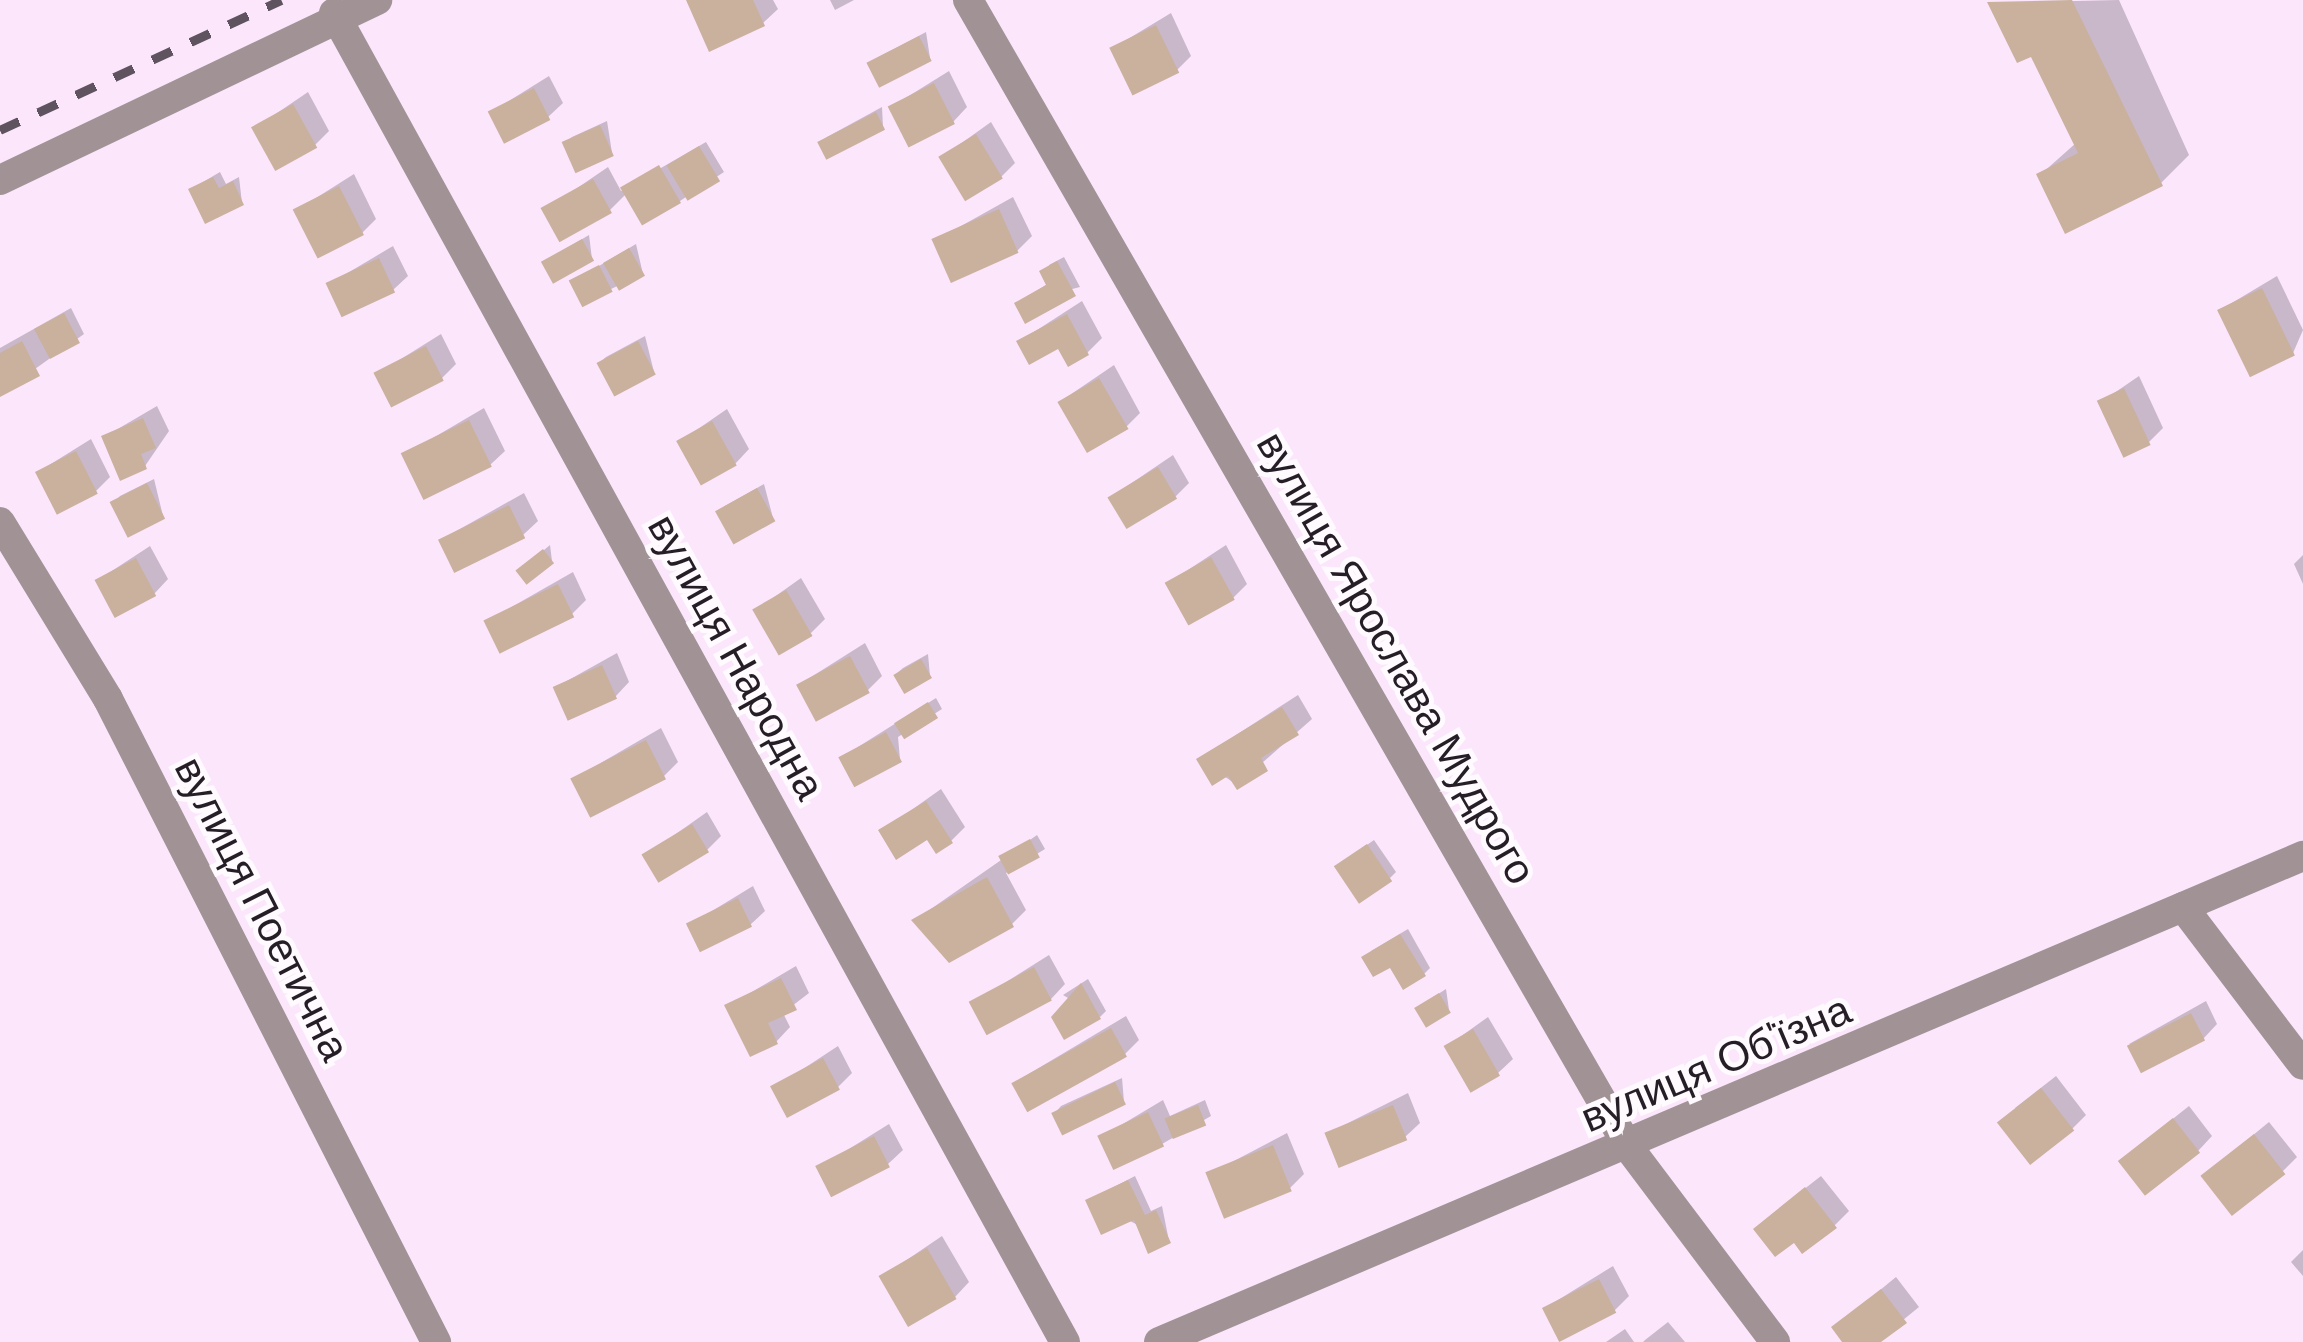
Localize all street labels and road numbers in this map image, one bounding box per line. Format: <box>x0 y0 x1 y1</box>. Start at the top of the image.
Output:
street label: вулиця Ярослава Мудрого <box>1246 423 1546 893</box>
street label: вулиця Народна <box>637 506 835 808</box>
street label: вулиця Поетична <box>164 749 360 1069</box>
street label: вулиця Об'їзна <box>1573 984 1859 1144</box>

